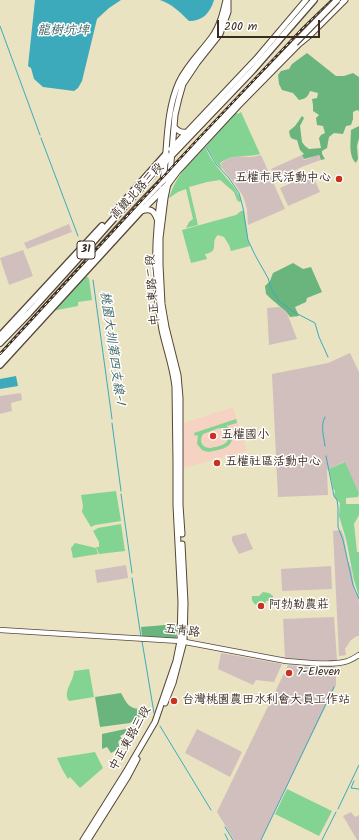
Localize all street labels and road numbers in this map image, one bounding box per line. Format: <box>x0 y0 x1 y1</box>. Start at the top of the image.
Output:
street label: 高鐵北路三段 <box>108 161 168 223</box>
road number: 31 <box>77 241 95 259</box>
street label: 中正東路二段 <box>144 254 164 326</box>
street label: 五青路 <box>163 623 201 641</box>
street label: 中正東路三段 <box>107 704 155 774</box>

